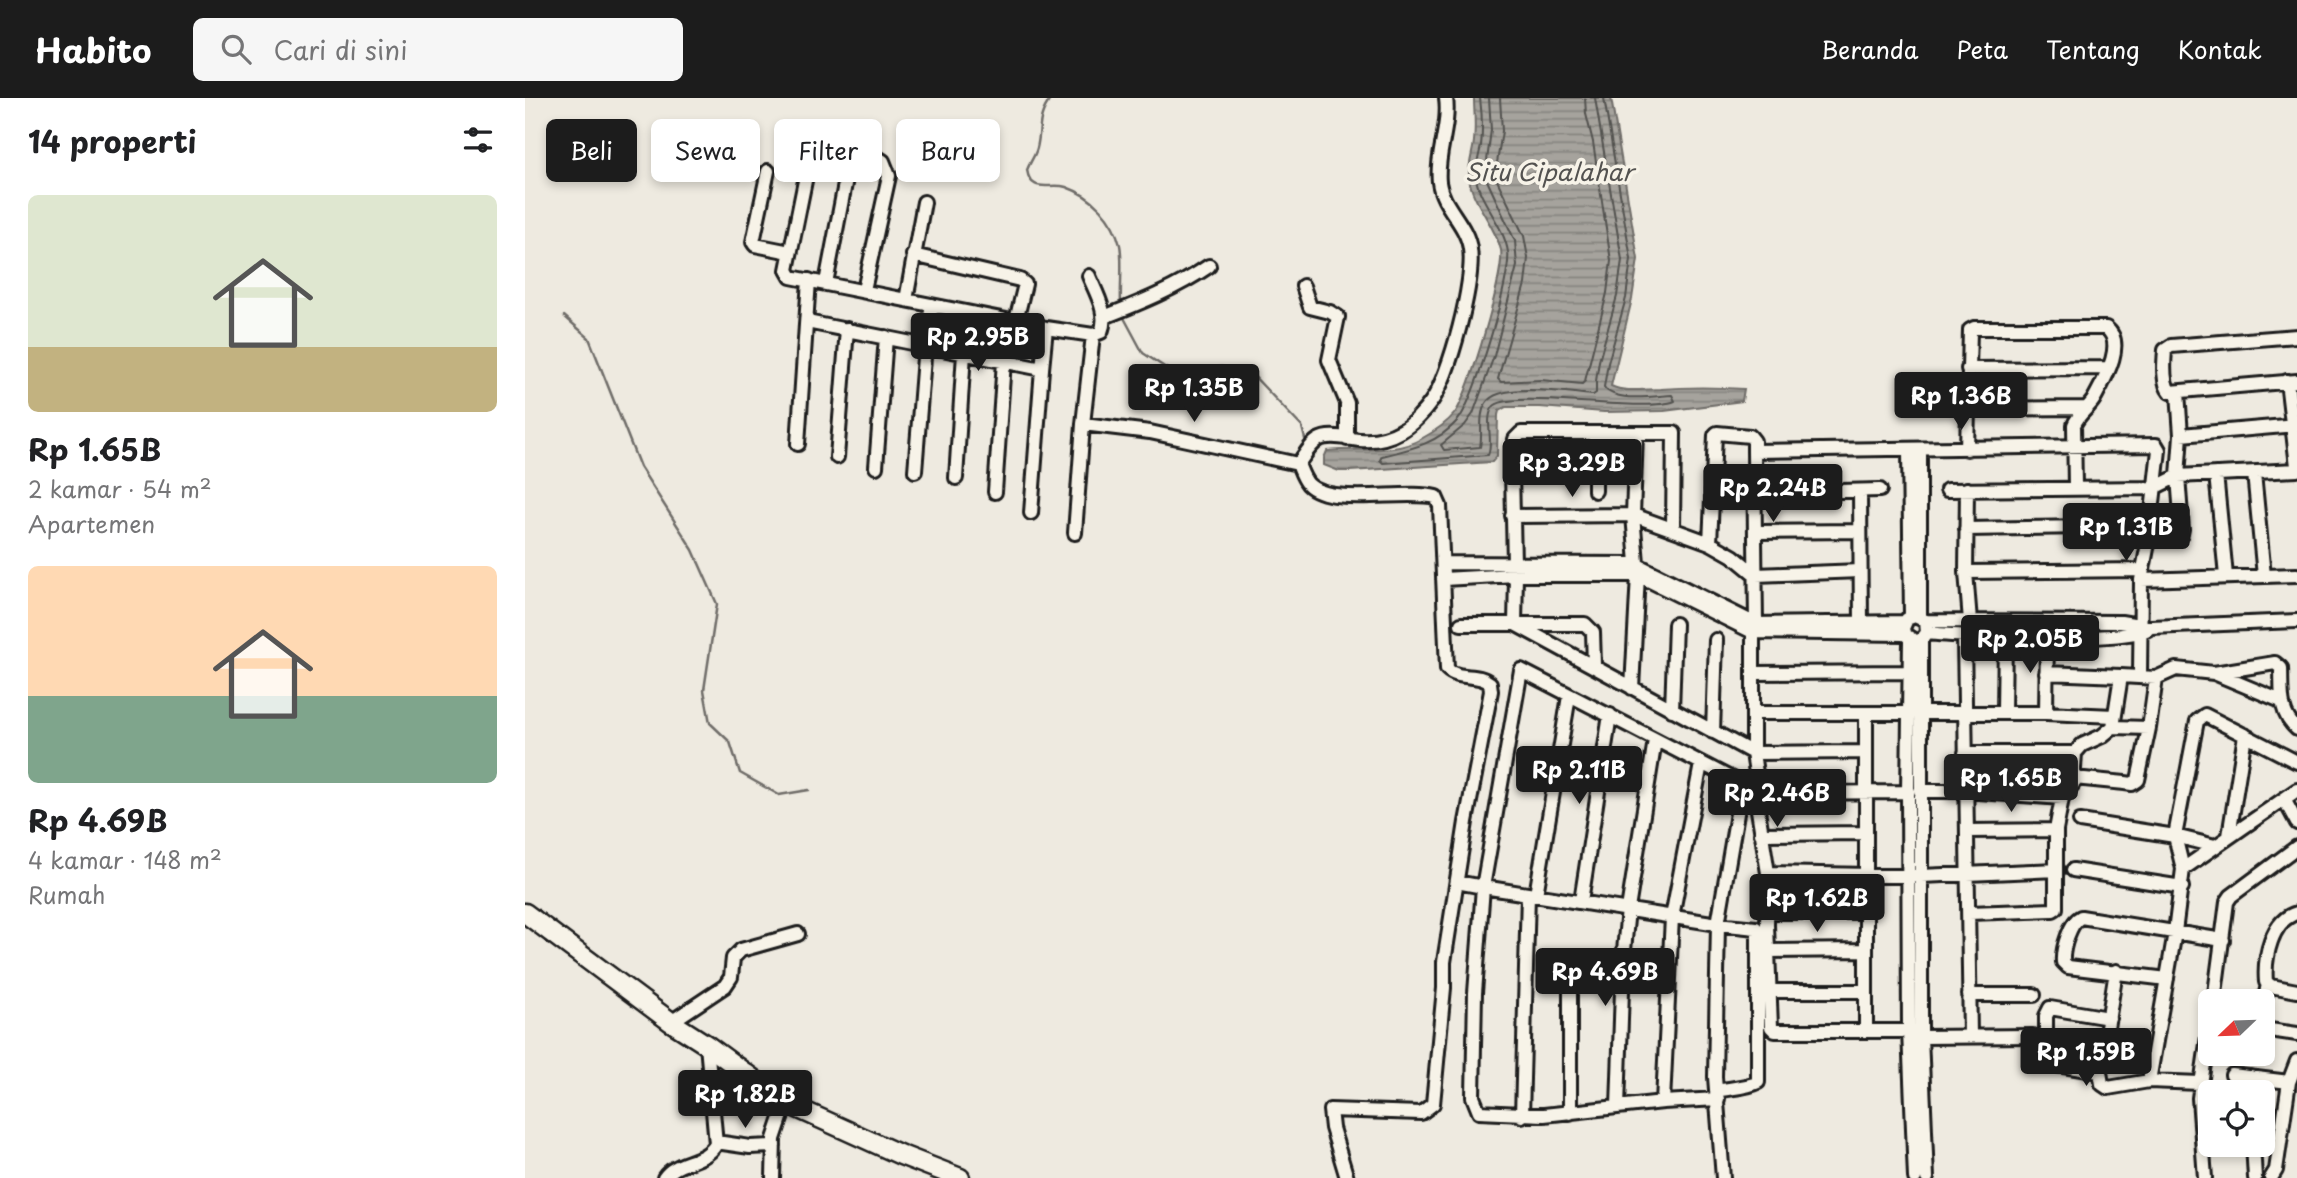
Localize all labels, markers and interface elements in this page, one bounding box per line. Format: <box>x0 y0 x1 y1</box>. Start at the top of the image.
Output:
search box <box>193 18 683 81</box>
text: Habito <box>35 24 151 74</box>
icon: search <box>217 30 255 68</box>
text: Cari di sini <box>273 30 407 69</box>
text: Beranda <box>1821 31 1918 67</box>
text: Peta <box>1956 31 2008 67</box>
text: Tentang <box>2046 31 2140 67</box>
text: Kontak <box>2178 31 2262 67</box>
text: 14 properti <box>28 118 196 163</box>
chip: Beli <box>546 119 637 182</box>
chip: Sewa <box>651 119 760 182</box>
chip: Filter <box>774 119 882 182</box>
chip: Baru <box>896 119 1000 182</box>
icon: filters <box>459 121 497 159</box>
water label: Situ Cipalahar <box>1465 153 1637 189</box>
icon: home <box>200 240 326 366</box>
pin: Rp 2.95B <box>906 314 1050 373</box>
text: Rp 2.95B <box>927 318 1029 353</box>
pin: Rp 1.35B <box>1122 364 1266 424</box>
text: Rp 1.35B <box>1144 369 1244 404</box>
pin: Rp 1.36B <box>1889 372 2033 432</box>
text: Rp 1.36B <box>1911 377 2011 412</box>
text: Rp 1.65B <box>28 426 161 471</box>
pin: Rp 3.29B <box>1500 440 1644 499</box>
text: Rp 3.29B <box>1519 444 1625 479</box>
pin: Rp 2.24B <box>1701 464 1845 524</box>
text: Rp 2.24B <box>1719 469 1827 504</box>
text: 2 kamar · 54 m² <box>28 471 212 506</box>
pin: Rp 1.31B <box>2054 504 2198 563</box>
text: Apartemen <box>28 506 155 541</box>
text: Rp 1.31B <box>2079 508 2173 543</box>
icon: home <box>200 611 326 737</box>
pin: Rp 2.05B <box>1958 616 2102 675</box>
text: Rp 2.05B <box>1977 620 2083 655</box>
pin: Rp 2.11B <box>1507 746 1651 806</box>
text: Rp 2.11B <box>1532 751 1626 786</box>
pin: Rp 1.65B <box>1939 754 2083 814</box>
text: Rp 1.65B <box>1960 759 2062 794</box>
pin: Rp 2.46B <box>1705 770 1849 829</box>
text: Rp 2.46B <box>1724 774 1830 809</box>
text: Rp 4.69B <box>28 797 168 842</box>
text: 4 kamar · 148 m² <box>28 842 222 877</box>
pin: Rp 1.62B <box>1745 874 1889 934</box>
text: Rumah <box>28 877 105 912</box>
text: Rp 1.62B <box>1766 879 1868 914</box>
pin: Rp 4.69B <box>1533 948 1677 1008</box>
text: Rp 4.69B <box>1551 953 1659 988</box>
north arrow <box>2198 989 2275 1066</box>
map controls <box>2198 989 2275 1157</box>
pin: Rp 1.59B <box>2014 1028 2158 1088</box>
text: Rp 1.59B <box>2037 1033 2135 1068</box>
pin: Rp 1.82B <box>673 1070 817 1130</box>
text: Rp 1.82B <box>694 1075 796 1110</box>
button: locate <box>2198 1080 2275 1157</box>

